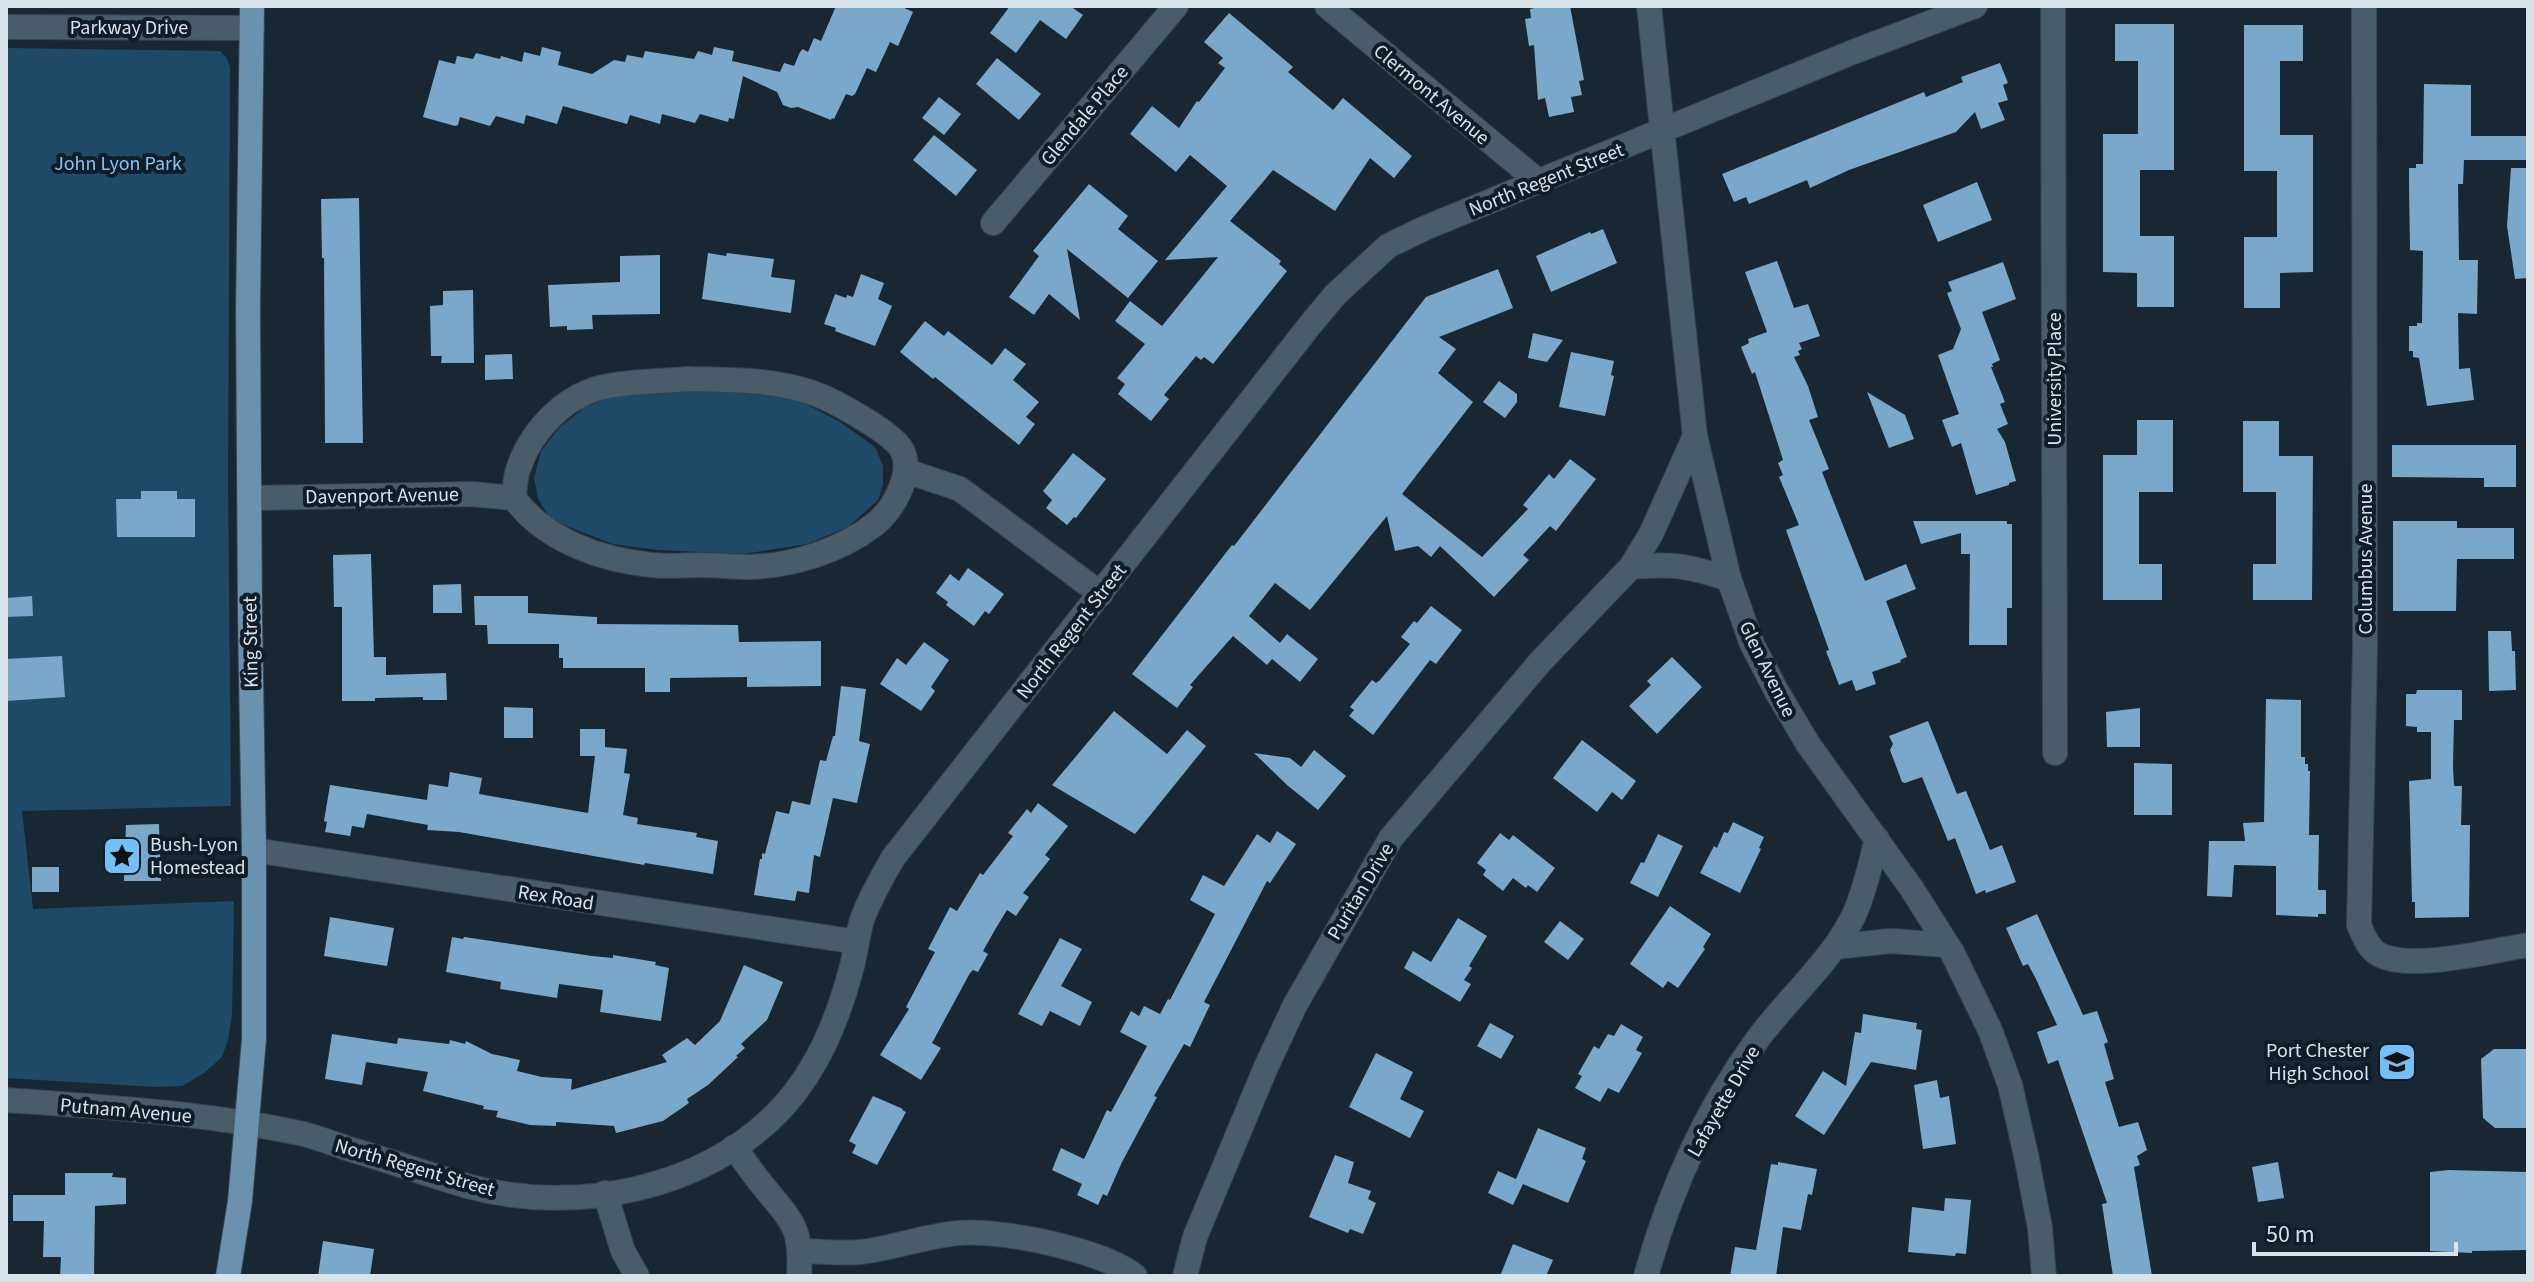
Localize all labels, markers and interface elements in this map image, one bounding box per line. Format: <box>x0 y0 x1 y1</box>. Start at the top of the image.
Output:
street label: Parkway Drive <box>70 14 188 42</box>
street label: Clermont Avenue <box>1367 38 1496 152</box>
street label: Glendale Place <box>1034 59 1135 172</box>
street label: North Regent Street <box>1465 136 1628 224</box>
park label: John Lyon Park <box>54 150 182 178</box>
street label: University Place <box>2041 312 2069 446</box>
street label: Davenport Avenue <box>305 481 459 511</box>
street label: Columbus Avenue <box>2352 484 2380 634</box>
street label: North Regent Street <box>1010 558 1134 705</box>
street label: King Street <box>236 596 266 688</box>
street label: Glen Avenue <box>1732 617 1802 722</box>
place label: Bush-Lyon Homestead <box>150 831 246 882</box>
place icon: Bush-Lyon Homestead <box>101 835 143 877</box>
street label: Puritan Drive <box>1321 838 1401 945</box>
street label: Rex Road <box>516 878 596 918</box>
place label: Port Chester High School <box>2266 1037 2369 1088</box>
street label: Lafayette Drive <box>1681 1041 1767 1162</box>
school or university icon: Port Chester High School <box>2376 1041 2418 1083</box>
street label: Putnam Avenue <box>59 1091 193 1131</box>
street label: North Regent Street <box>332 1132 498 1204</box>
scale bar <box>2254 1206 2456 1256</box>
text: 50 m <box>2266 1217 2315 1252</box>

